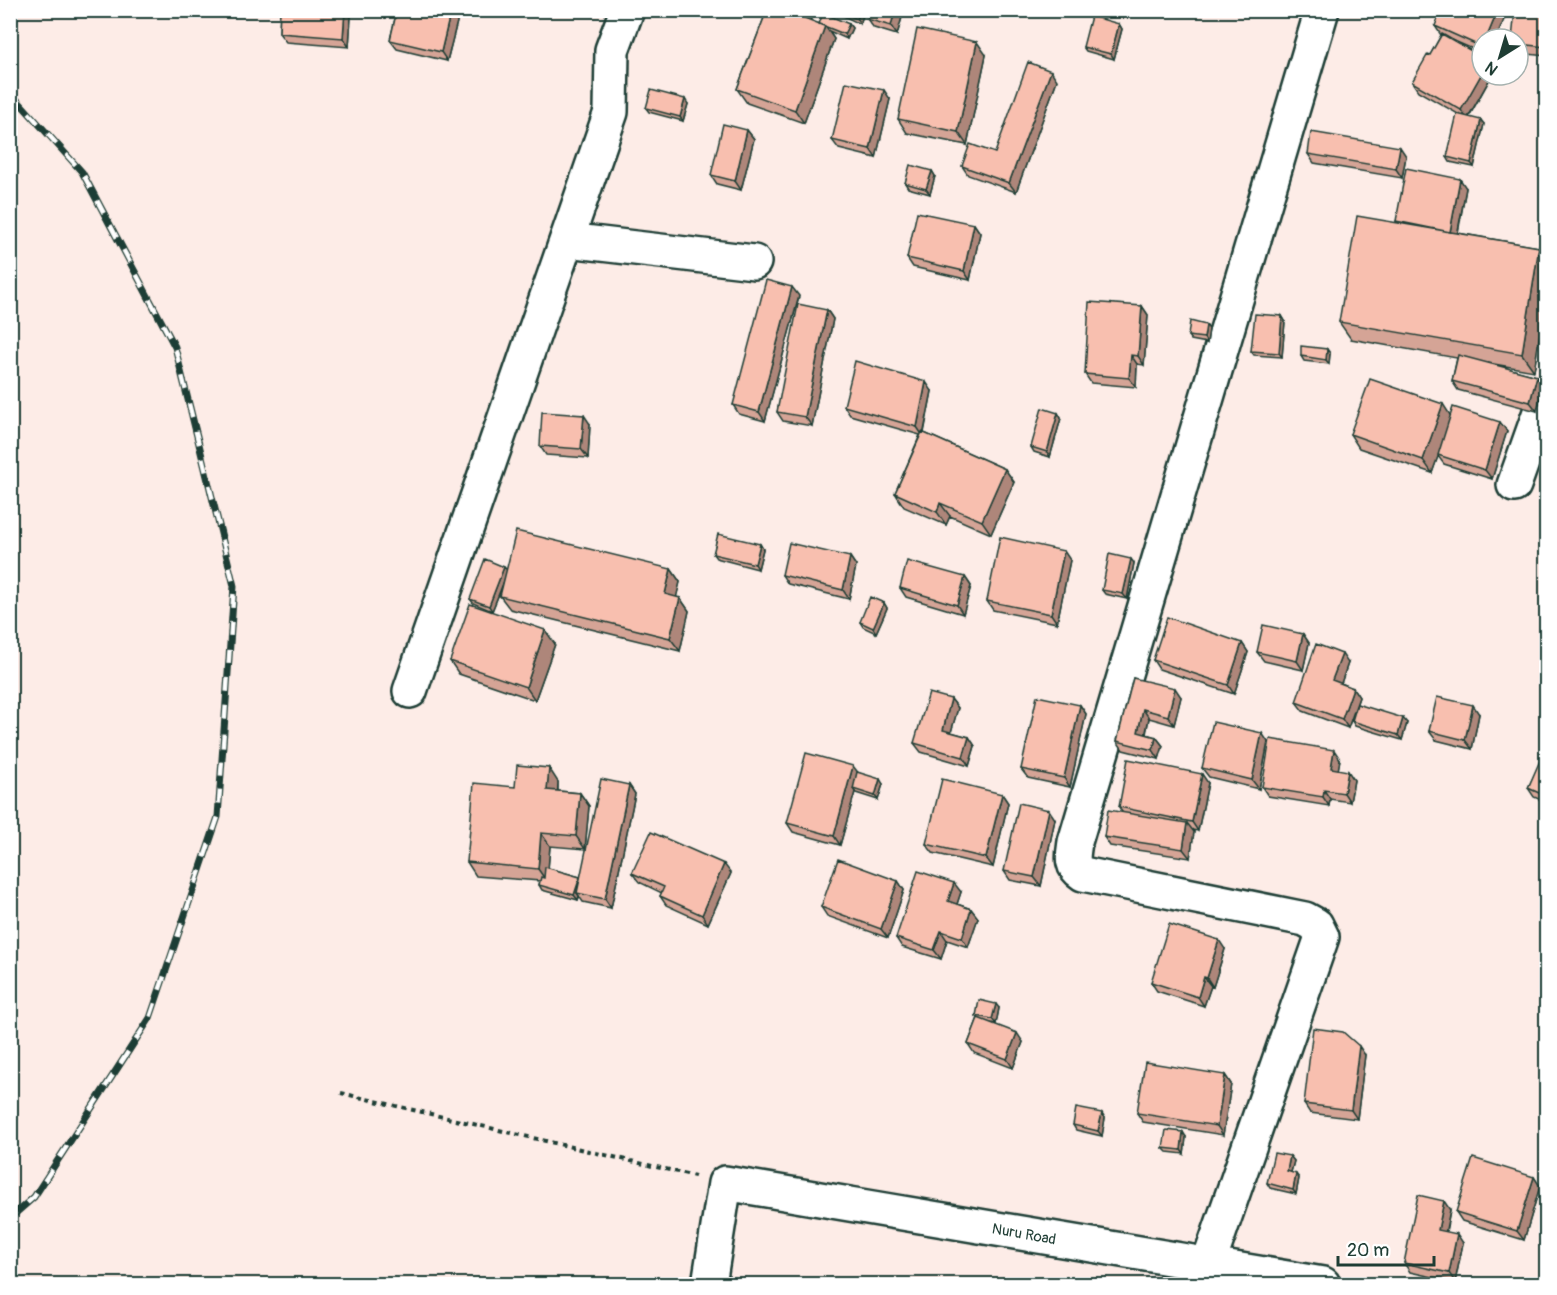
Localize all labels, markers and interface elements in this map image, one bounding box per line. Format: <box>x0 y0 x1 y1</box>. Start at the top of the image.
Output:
north arrow <box>1470 27 1530 87</box>
text: N <box>1481 57 1502 79</box>
street label: Nuru Road <box>990 1220 1058 1249</box>
scale bar <box>1338 1229 1434 1267</box>
text: 20 m <box>1347 1239 1389 1262</box>

